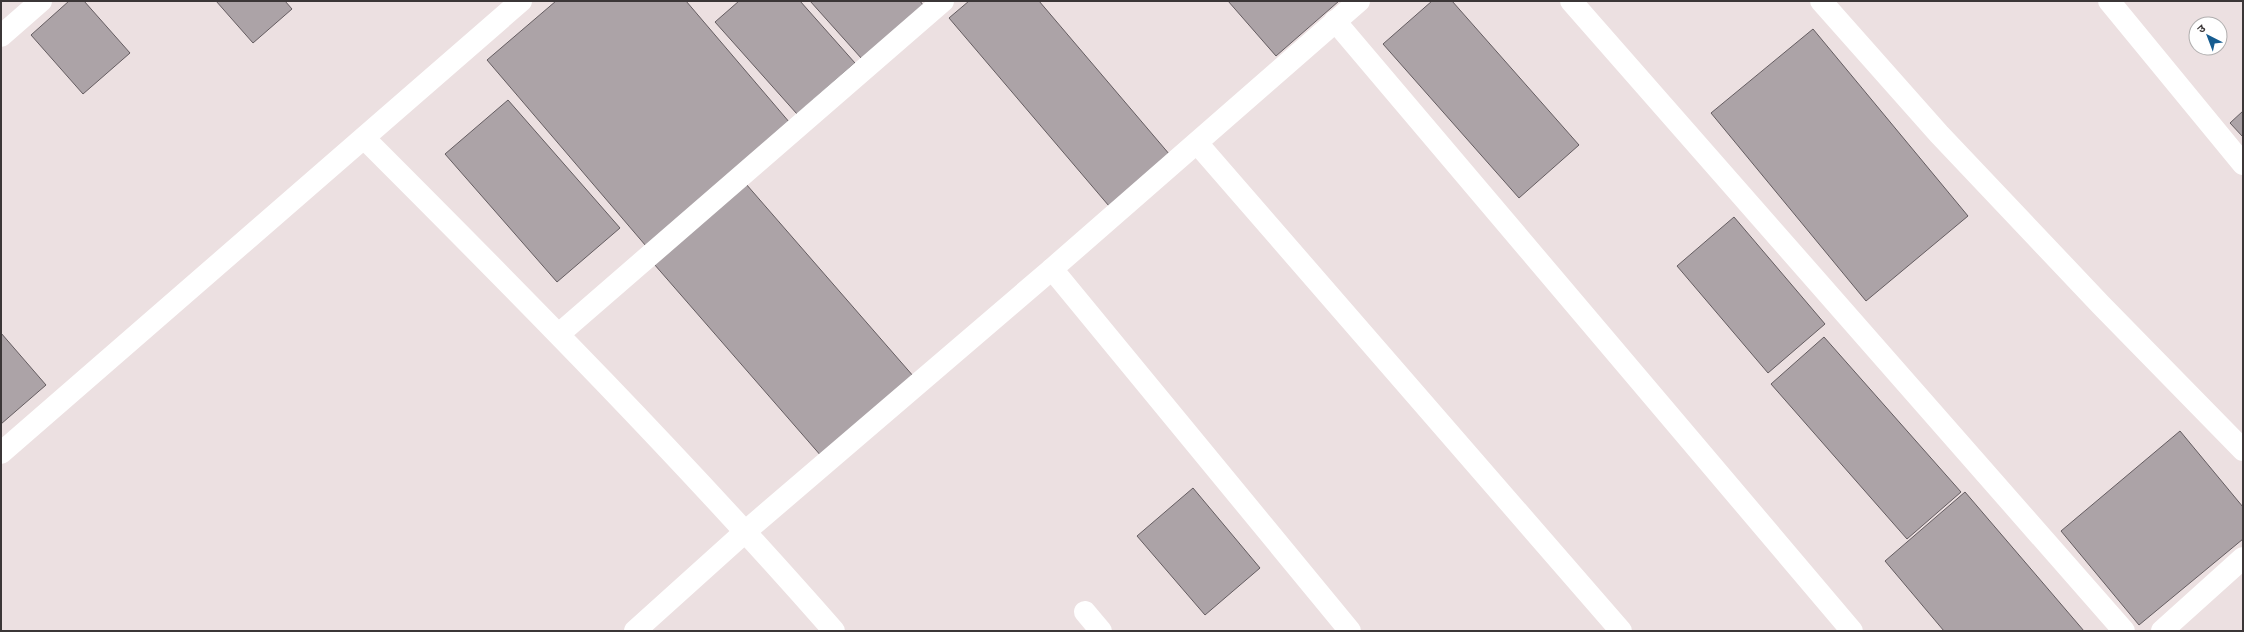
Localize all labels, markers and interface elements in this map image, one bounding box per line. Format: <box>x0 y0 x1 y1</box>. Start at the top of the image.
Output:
north arrow <box>2188 16 2228 56</box>
text: उ <box>2195 22 2209 36</box>

